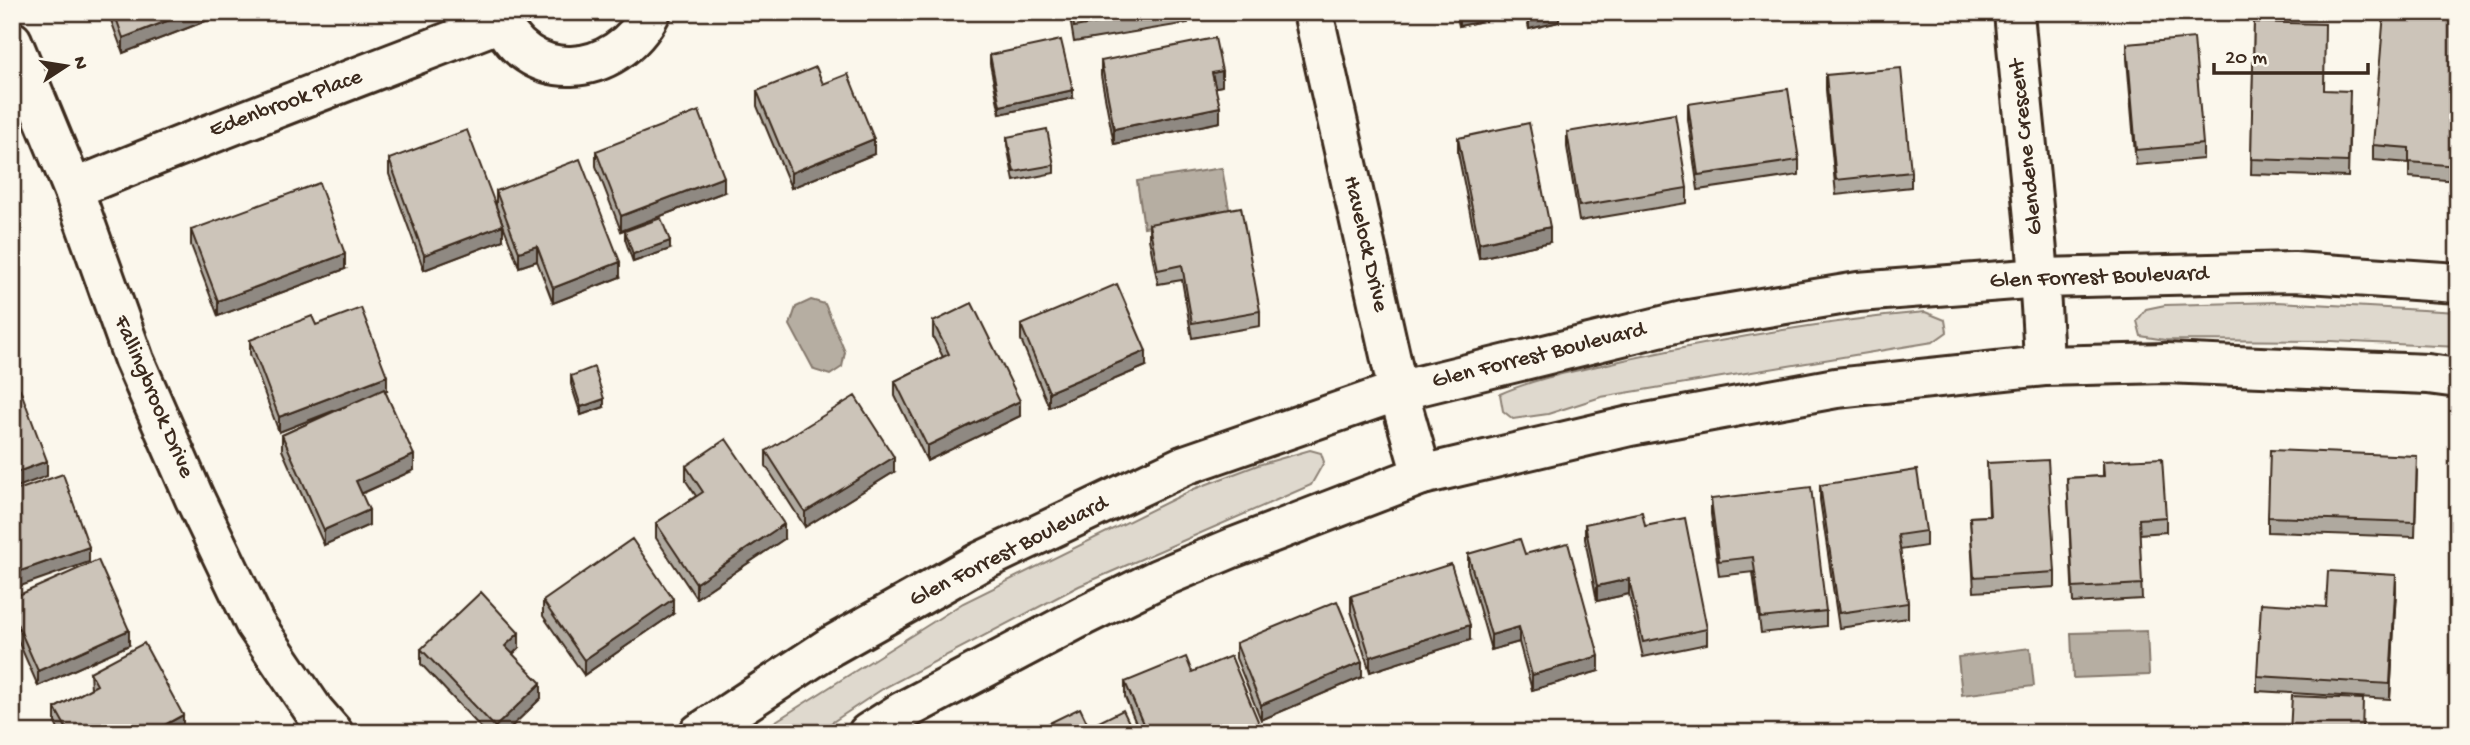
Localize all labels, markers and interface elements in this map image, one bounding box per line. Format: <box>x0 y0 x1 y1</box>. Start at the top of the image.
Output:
north arrow <box>32 32 102 102</box>
scale bar <box>2214 32 2368 76</box>
text: 20 m <box>2225 47 2267 72</box>
text: N <box>67 55 92 72</box>
street label: Glendene Crescent <box>2004 56 2050 236</box>
street label: Edenbrook Place <box>206 63 367 144</box>
street label: Havelock Drive <box>1336 173 1394 316</box>
street label: Glen Forrest Boulevard <box>1989 261 2210 295</box>
street label: Fallingbrook Drive <box>106 311 200 483</box>
street label: Glen Forrest Boulevard <box>1430 316 1650 396</box>
street label: Glen Forrest Boulevard <box>905 490 1114 614</box>

